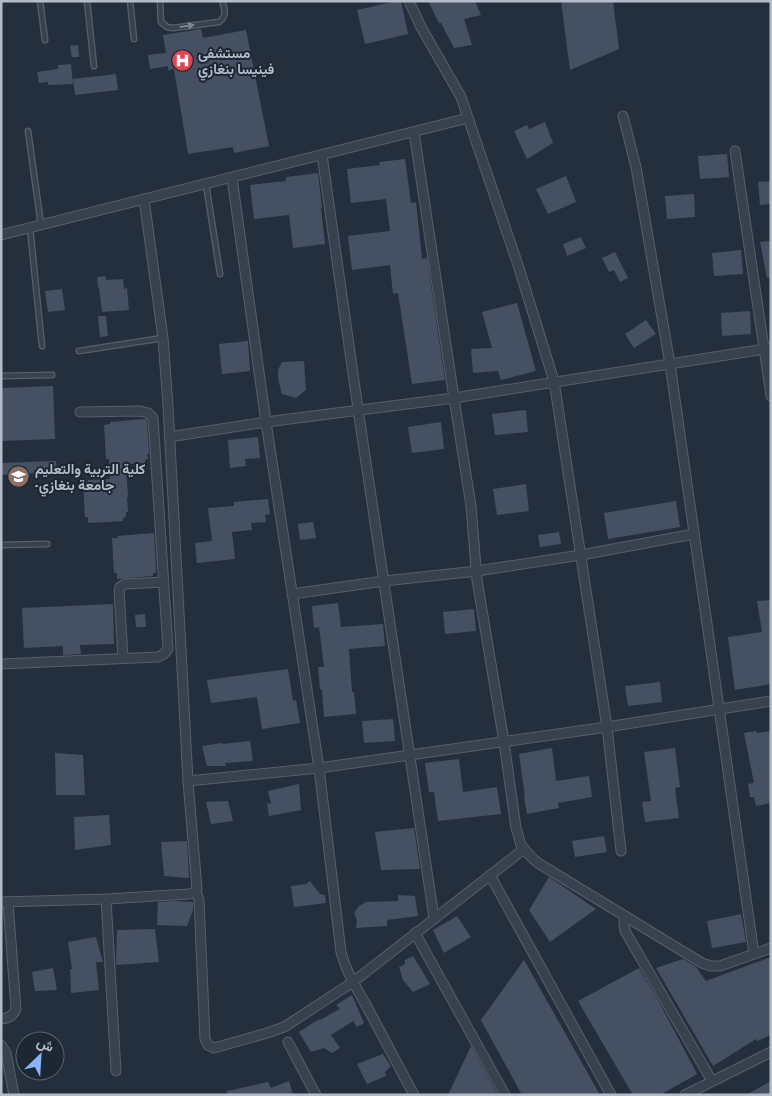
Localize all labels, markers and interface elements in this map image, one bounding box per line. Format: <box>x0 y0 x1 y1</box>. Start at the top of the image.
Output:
one-way arrow <box>179 22 195 30</box>
place label: مستشفى فينيسا بنغازي <box>198 44 274 81</box>
hospital icon: مستشفى فينيسا بنغازي <box>170 49 194 73</box>
place label: كلية التربية والتعليم -جامعة بنغازي <box>35 460 145 497</box>
school or university icon: كلية التربية والتعليم -جامعة بنغازي <box>7 465 31 489</box>
north arrow <box>15 1031 65 1081</box>
text: ش <box>34 1033 57 1056</box>

